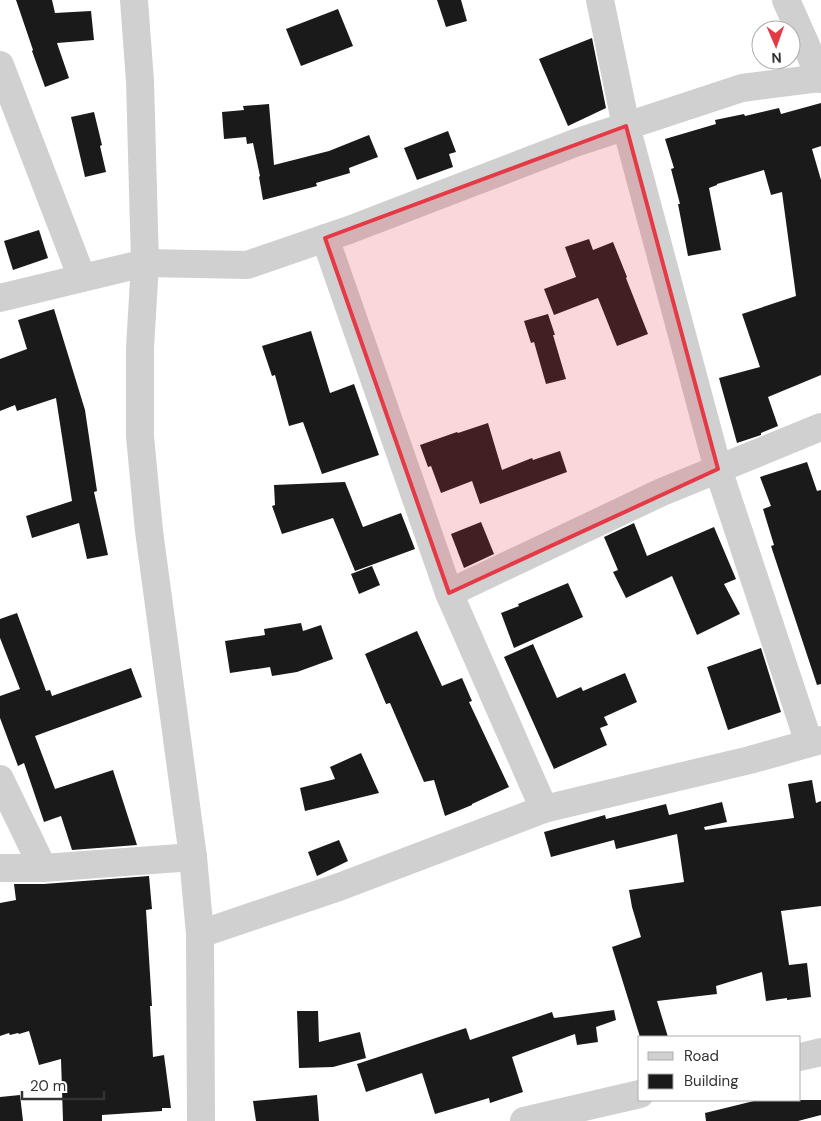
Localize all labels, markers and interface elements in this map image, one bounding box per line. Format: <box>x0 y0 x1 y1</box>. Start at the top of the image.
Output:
north arrow <box>751 20 801 70</box>
text: N <box>771 49 782 67</box>
legend <box>638 1036 801 1101</box>
text: Road <box>684 1046 719 1066</box>
scale bar <box>22 1068 105 1100</box>
text: Building <box>684 1071 739 1091</box>
text: 20 m <box>30 1076 66 1096</box>

